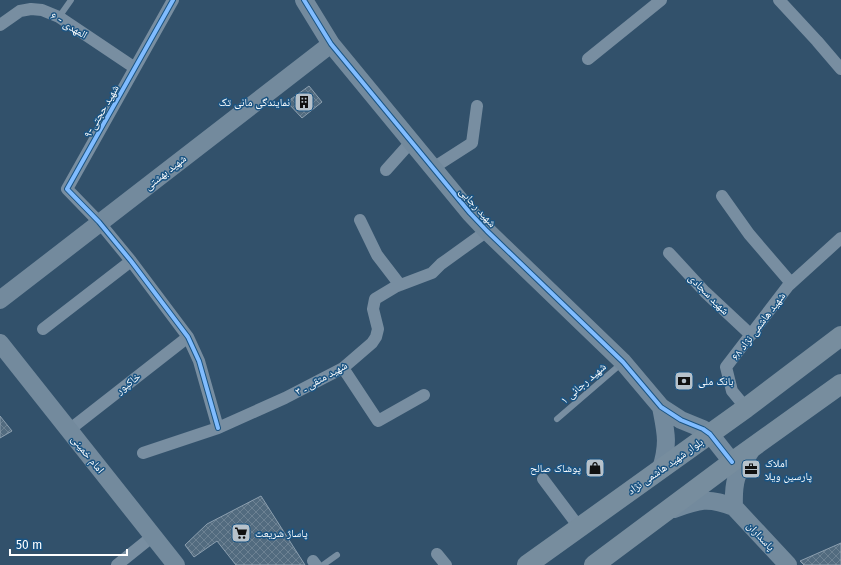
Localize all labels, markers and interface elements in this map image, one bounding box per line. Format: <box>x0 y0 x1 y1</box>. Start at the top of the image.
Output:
street label: المهدی - ۶ <box>48 9 90 42</box>
street label: شهید حجتی-۹ <box>81 83 122 140</box>
building icon: نمایندگی مانی تک <box>293 91 315 113</box>
place label: نمایندگی مانی تک <box>219 96 290 109</box>
street label: شهید بهشتی <box>142 152 189 193</box>
street label: شهید رجایی <box>456 185 499 230</box>
street label: شهید سجادی <box>686 271 732 317</box>
street label: شهید هاشمی نژاد ۶۸ <box>729 290 788 363</box>
street label: شهید متقی ـ ۳ <box>293 359 349 398</box>
street label: شهید رجائی ۱ <box>558 360 609 407</box>
street label: خاکپور <box>113 370 143 398</box>
bank icon: بانک ملی <box>673 370 695 392</box>
place label: بانک ملی <box>698 375 734 388</box>
street label: امام خمینی <box>68 433 107 476</box>
street label: بلوار شهید هاشمی نژاد <box>625 435 706 497</box>
shop icon: پوشاک صالح <box>584 457 606 479</box>
place label: املاک پارسین ویلا <box>765 457 812 483</box>
office icon: املاک پارسین ویلا <box>740 458 762 480</box>
place label: پوشاک صالح <box>530 462 581 475</box>
street label: پاسداران <box>744 519 777 554</box>
supermarket icon: پاساژ شریعت <box>230 522 252 544</box>
place label: پاساژ شریعت <box>255 527 308 540</box>
scale bar <box>10 531 127 557</box>
text: 50 m <box>16 538 42 552</box>

